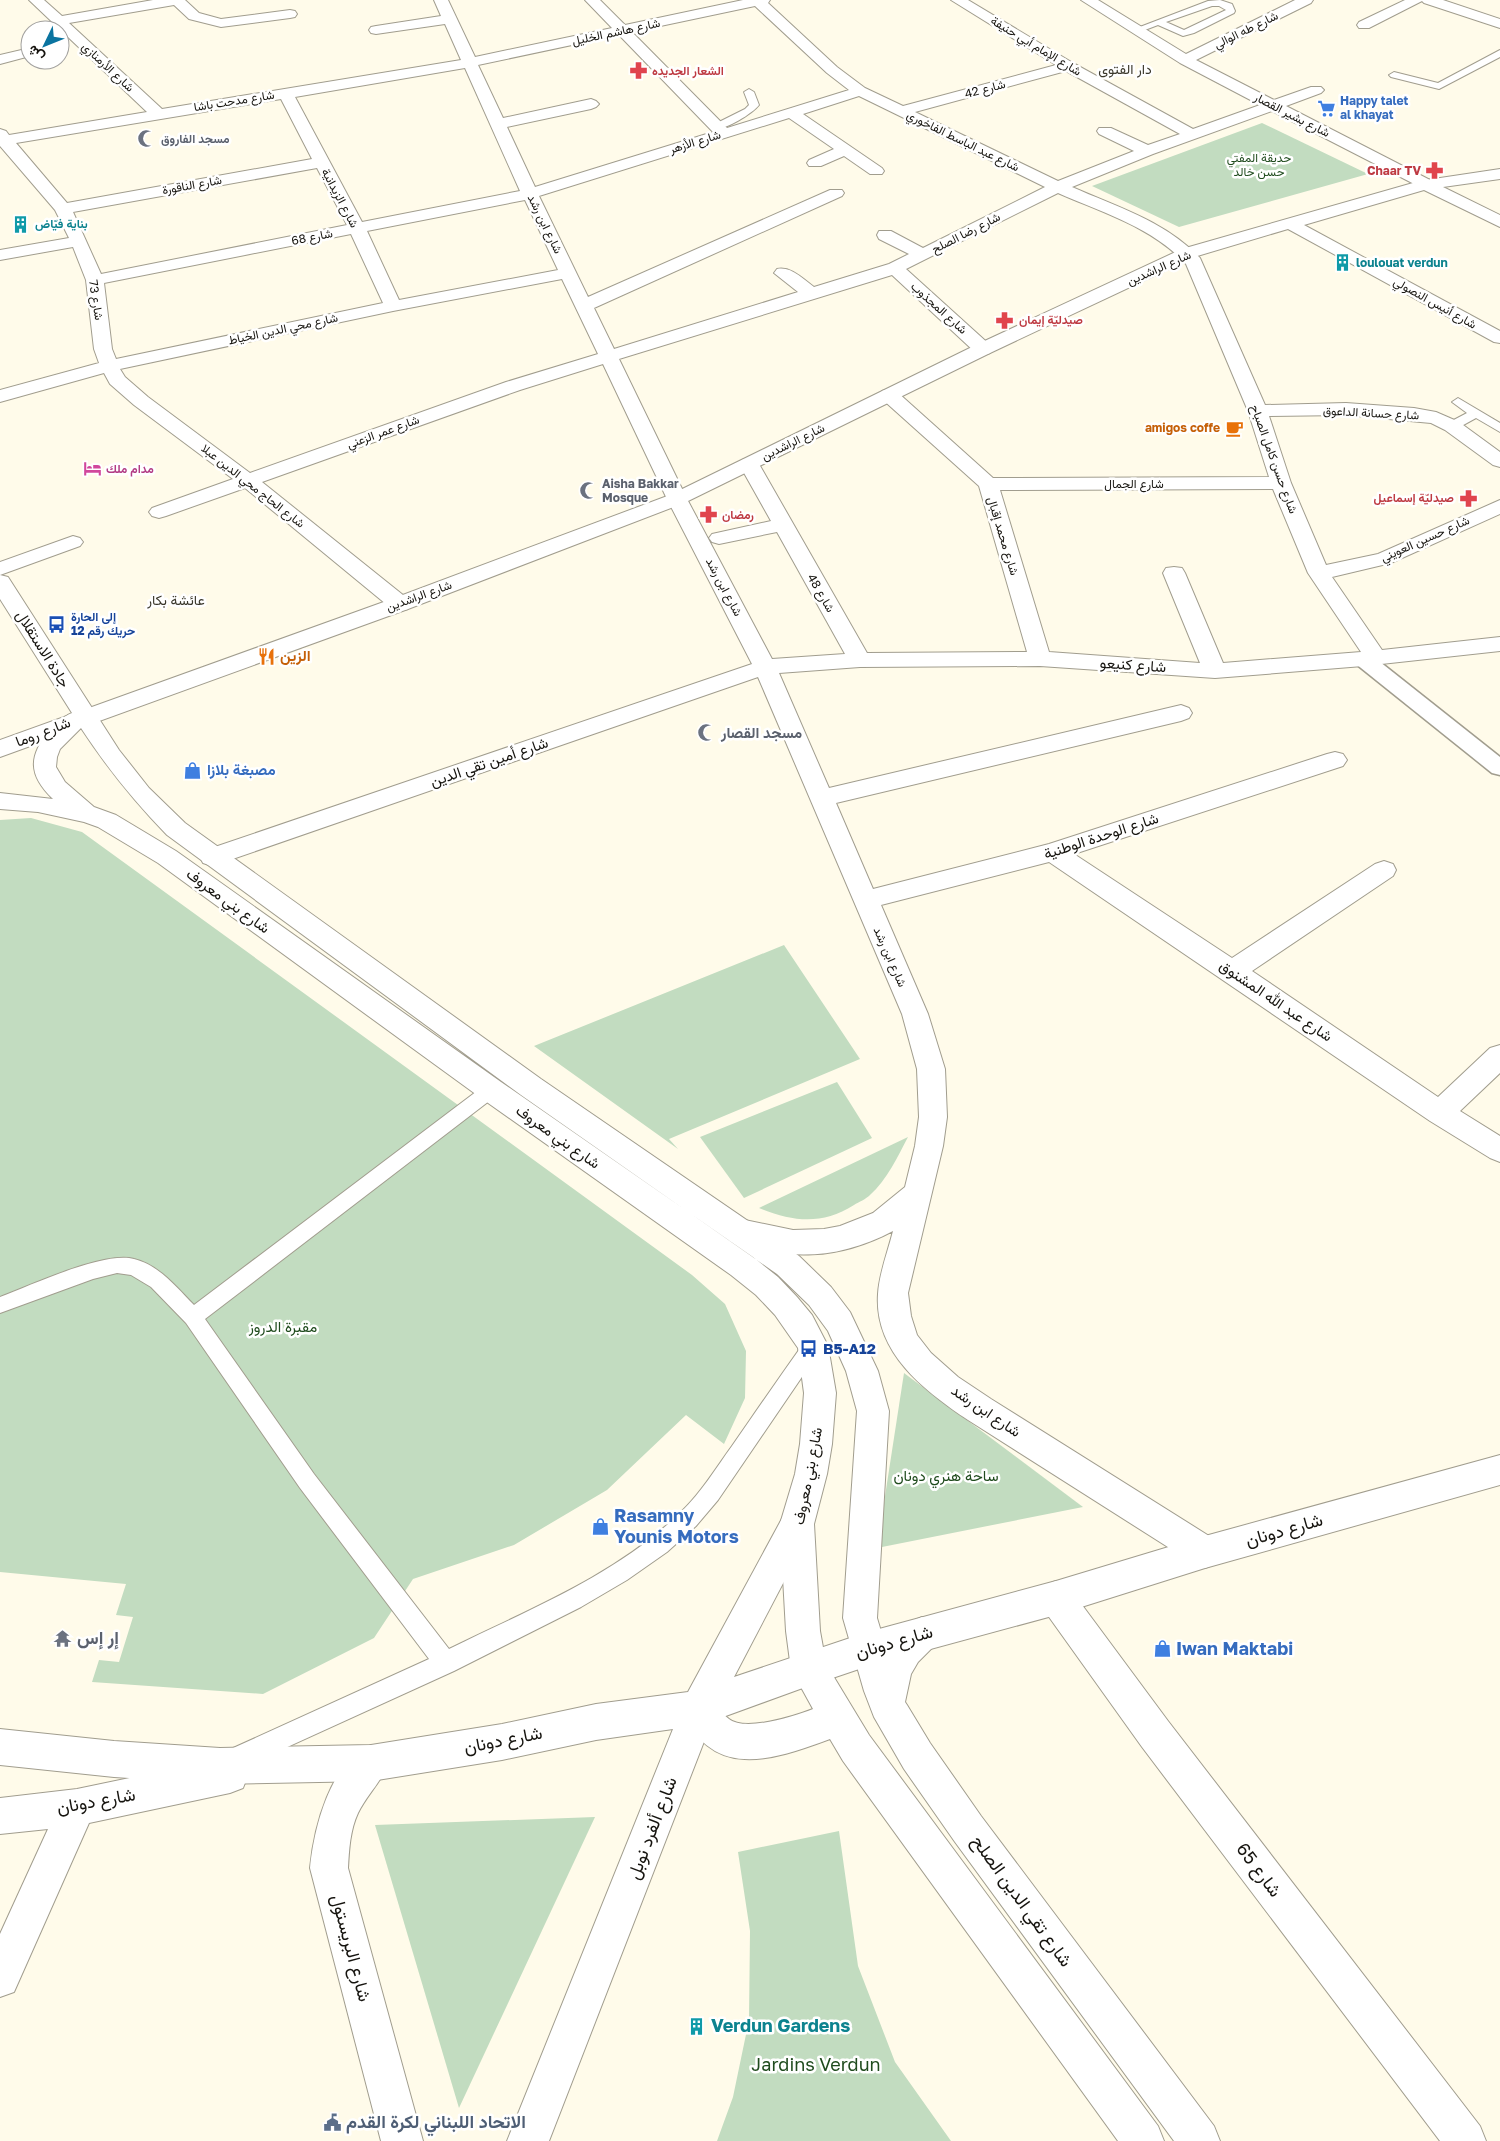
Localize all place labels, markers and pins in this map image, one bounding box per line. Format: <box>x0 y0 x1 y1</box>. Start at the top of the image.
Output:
pharmacy icon: الشعار الجديده <box>628 61 648 81</box>
place label: الشعار الجديده <box>652 63 724 79</box>
place label: Happy talet al khayat <box>1340 93 1409 122</box>
supermarket icon: Happy talet al khayat <box>1316 98 1336 118</box>
mosque icon: مسجد الفاروق <box>137 129 157 149</box>
place label: مسجد الفاروق <box>161 131 230 147</box>
pharmacy icon: Chaar TV <box>1425 161 1445 181</box>
place label: Chaar TV <box>1367 163 1421 178</box>
building icon: بناية فيّاض <box>11 214 31 234</box>
place label: بناية فيّاض <box>35 216 88 231</box>
building icon: loulouat verdun <box>1332 253 1352 273</box>
place label: loulouat verdun <box>1356 255 1448 270</box>
pharmacy icon: صيدليّة إيمان <box>995 310 1015 330</box>
place label: صيدليّة إيمان <box>1019 312 1083 328</box>
cafe icon: amigos coffe <box>1224 418 1244 438</box>
place label: amigos coffe <box>1145 420 1220 435</box>
hotel icon: مدام ملك <box>82 459 102 479</box>
place label: مدام ملك <box>106 461 154 477</box>
place label: Aisha Bakkar Mosque <box>602 476 679 505</box>
mosque icon: Aisha Bakkar Mosque <box>578 481 598 501</box>
pharmacy icon: صيدليّة إسماعيل <box>1458 488 1478 508</box>
place label: صيدليّة إسماعيل <box>1373 490 1454 506</box>
pharmacy icon: رمضان <box>698 505 718 525</box>
place label: رمضان <box>722 507 754 523</box>
place label: إلی الحارة حريك رقم 12 <box>71 609 135 639</box>
bus stop icon: إلی الحارة حريك رقم 12 <box>47 614 67 634</box>
restaurant icon: الزين <box>256 646 276 666</box>
place label: الزين <box>280 646 311 665</box>
mosque icon: مسجد القصار <box>697 723 717 743</box>
place label: مسجد القصار <box>720 723 802 742</box>
shop icon: مصبغة بلازا <box>183 760 203 780</box>
place label: مصبغة بلازا <box>207 760 276 779</box>
bus stop icon: B5-A12 <box>799 1339 819 1359</box>
place label: B5-A12 <box>823 1339 876 1357</box>
place label: Rasamny Younis Motors <box>614 1504 739 1547</box>
shop icon: Rasamny Younis Motors <box>590 1516 610 1536</box>
place label: إر إس <box>77 1626 119 1650</box>
temple icon: إر إس <box>53 1628 73 1648</box>
place label: Iwan Maktabi <box>1176 1637 1293 1659</box>
shop icon: Iwan Maktabi <box>1152 1639 1172 1659</box>
place label: Verdun Gardens <box>711 2014 850 2036</box>
building icon: Verdun Gardens <box>687 2016 707 2036</box>
place label: الاتحاد اللبناني لكرة القدم <box>346 2110 526 2137</box>
public building icon: الاتحاد اللبناني لكرة القدم <box>322 2112 342 2132</box>

